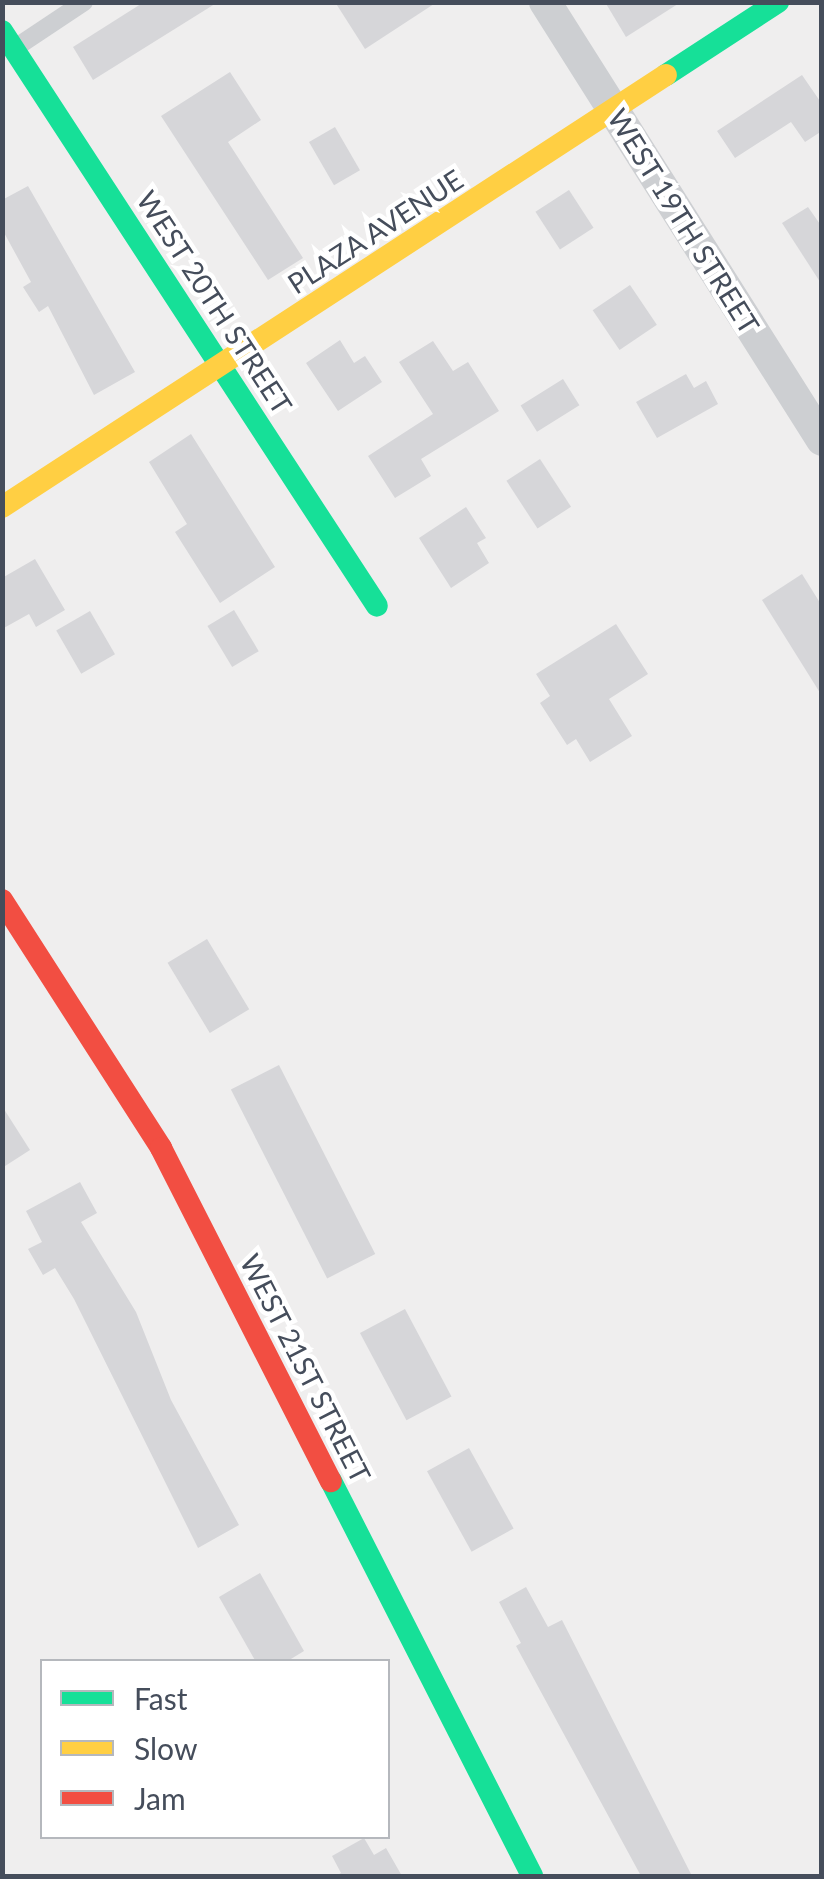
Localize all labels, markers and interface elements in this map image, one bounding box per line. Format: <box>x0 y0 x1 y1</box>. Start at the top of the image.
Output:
street label: WEST 19TH STREET <box>601 102 767 340</box>
street label: PLAZA AVENUE <box>280 161 470 301</box>
street label: WEST 20TH STREET <box>130 184 300 420</box>
street label: WEST 21ST STREET <box>233 1247 379 1489</box>
legend <box>40 1659 390 1839</box>
text: Fast <box>134 1680 188 1716</box>
text: Slow <box>134 1730 197 1766</box>
text: Jam <box>134 1780 186 1816</box>

